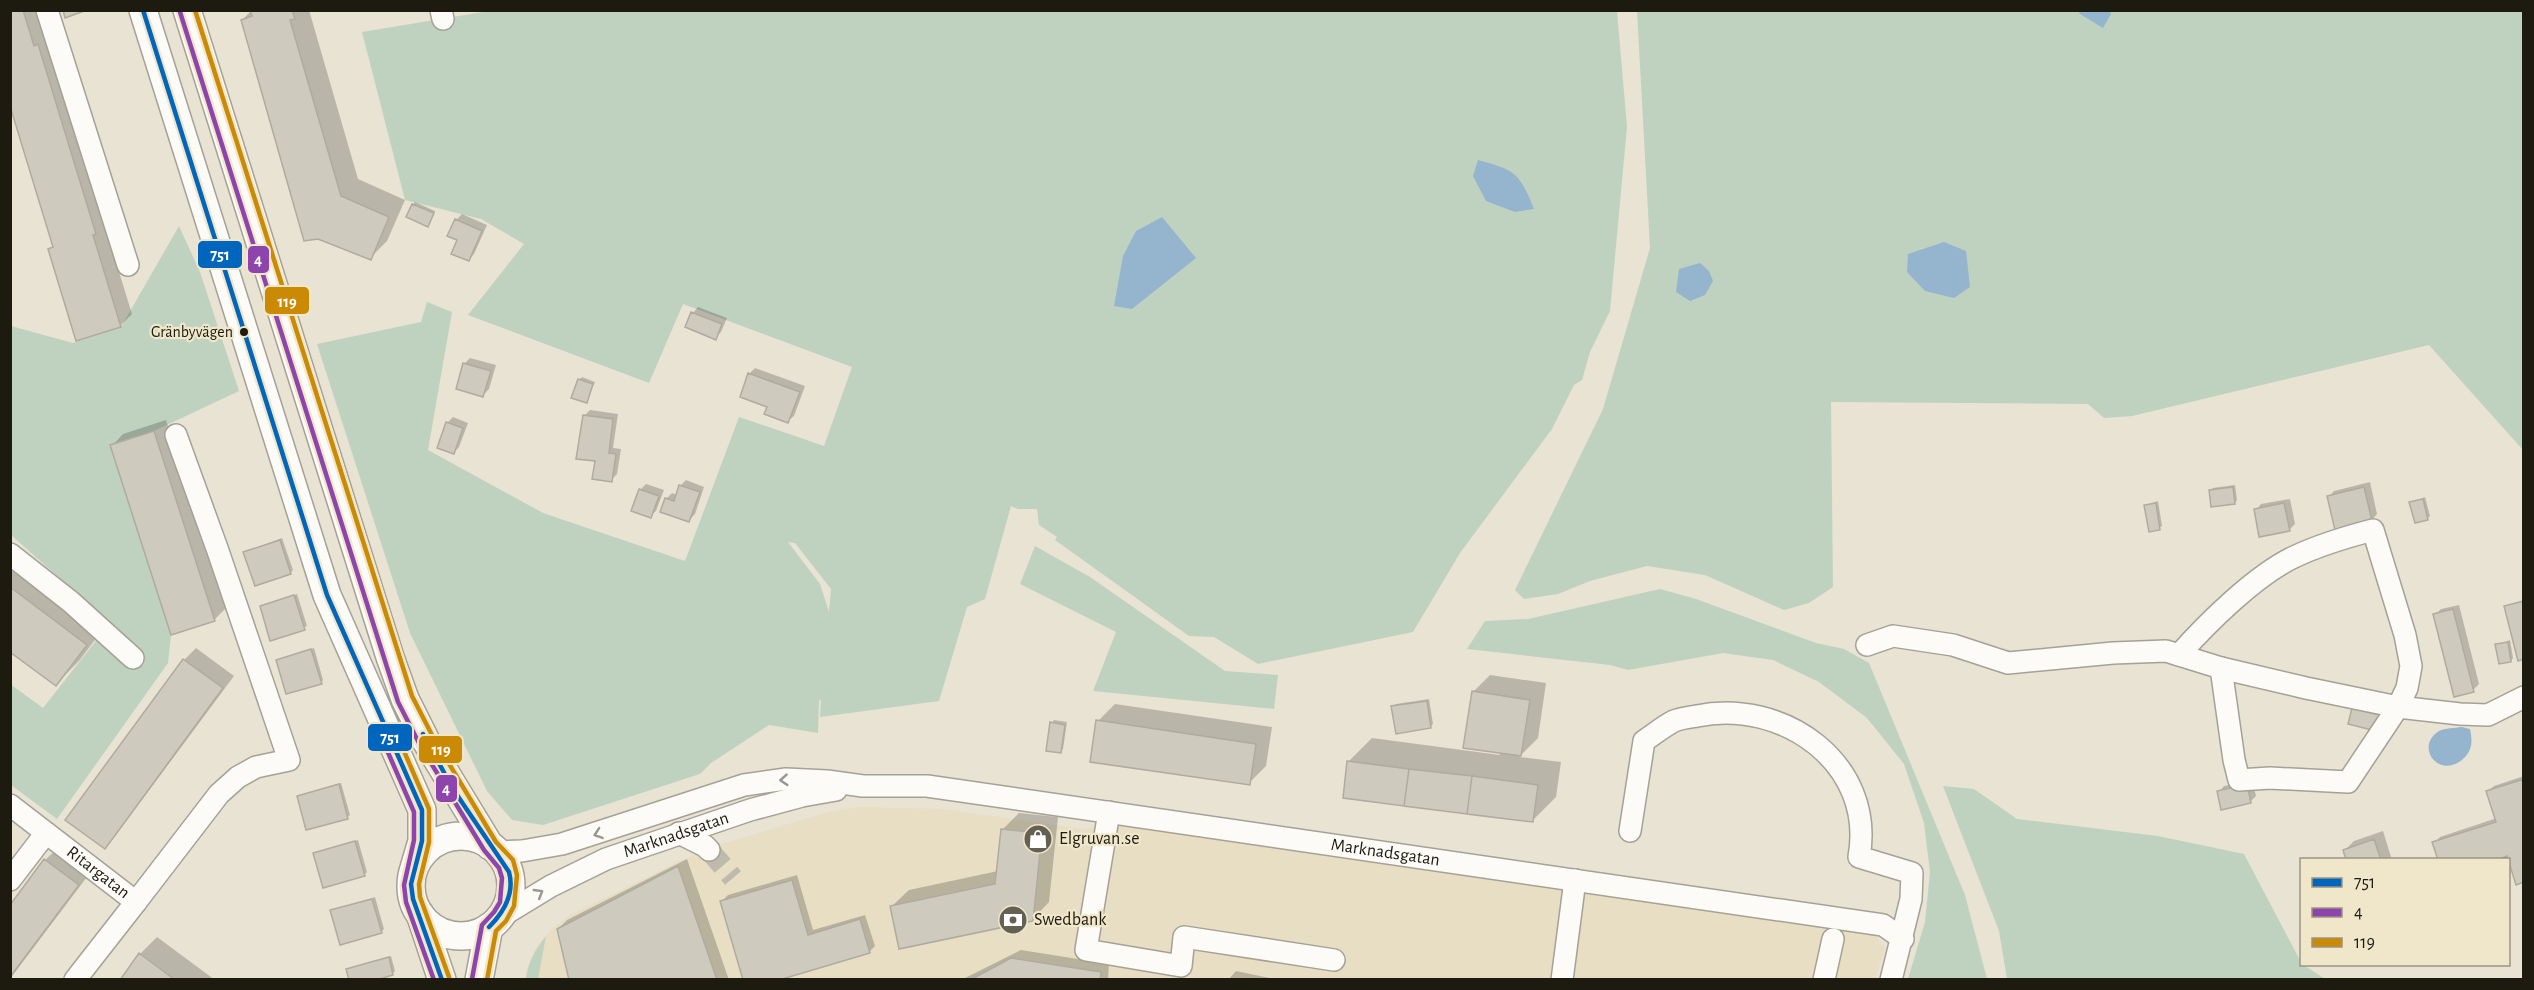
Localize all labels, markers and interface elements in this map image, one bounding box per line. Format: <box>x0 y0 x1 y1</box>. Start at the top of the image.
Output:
line badge: 751 <box>197 240 243 269</box>
line badge: 4 <box>247 245 270 274</box>
text: 751 <box>210 247 230 263</box>
text: 4 <box>254 252 262 268</box>
line badge: 119 <box>264 286 310 315</box>
text: 119 <box>277 294 297 310</box>
place label: Gränbyvägen <box>151 324 233 341</box>
marker: Gränbyvägen <box>238 326 250 338</box>
line badge: 751 <box>367 723 413 752</box>
text: 751 <box>380 730 400 746</box>
line badge: 119 <box>418 735 463 764</box>
text: 119 <box>431 742 451 758</box>
line badge: 4 <box>435 774 458 803</box>
one-way arrow <box>780 774 789 787</box>
text: 4 <box>442 781 450 797</box>
street label: Marknadsgatan <box>621 809 731 861</box>
shop icon: Elgruvan.se <box>1022 823 1054 855</box>
one-way arrow <box>593 827 604 839</box>
place label: Elgruvan.se <box>1059 830 1139 848</box>
street label: Marknadsgatan <box>1330 836 1441 869</box>
street label: Ritargatan <box>63 843 133 902</box>
legend <box>2300 858 2510 966</box>
text: 751 <box>2354 874 2375 892</box>
one-way arrow <box>533 889 543 901</box>
bank icon: Swedbank <box>997 904 1029 936</box>
text: 4 <box>2354 904 2363 922</box>
place label: Swedbank <box>1034 911 1107 929</box>
text: 119 <box>2354 934 2375 952</box>

